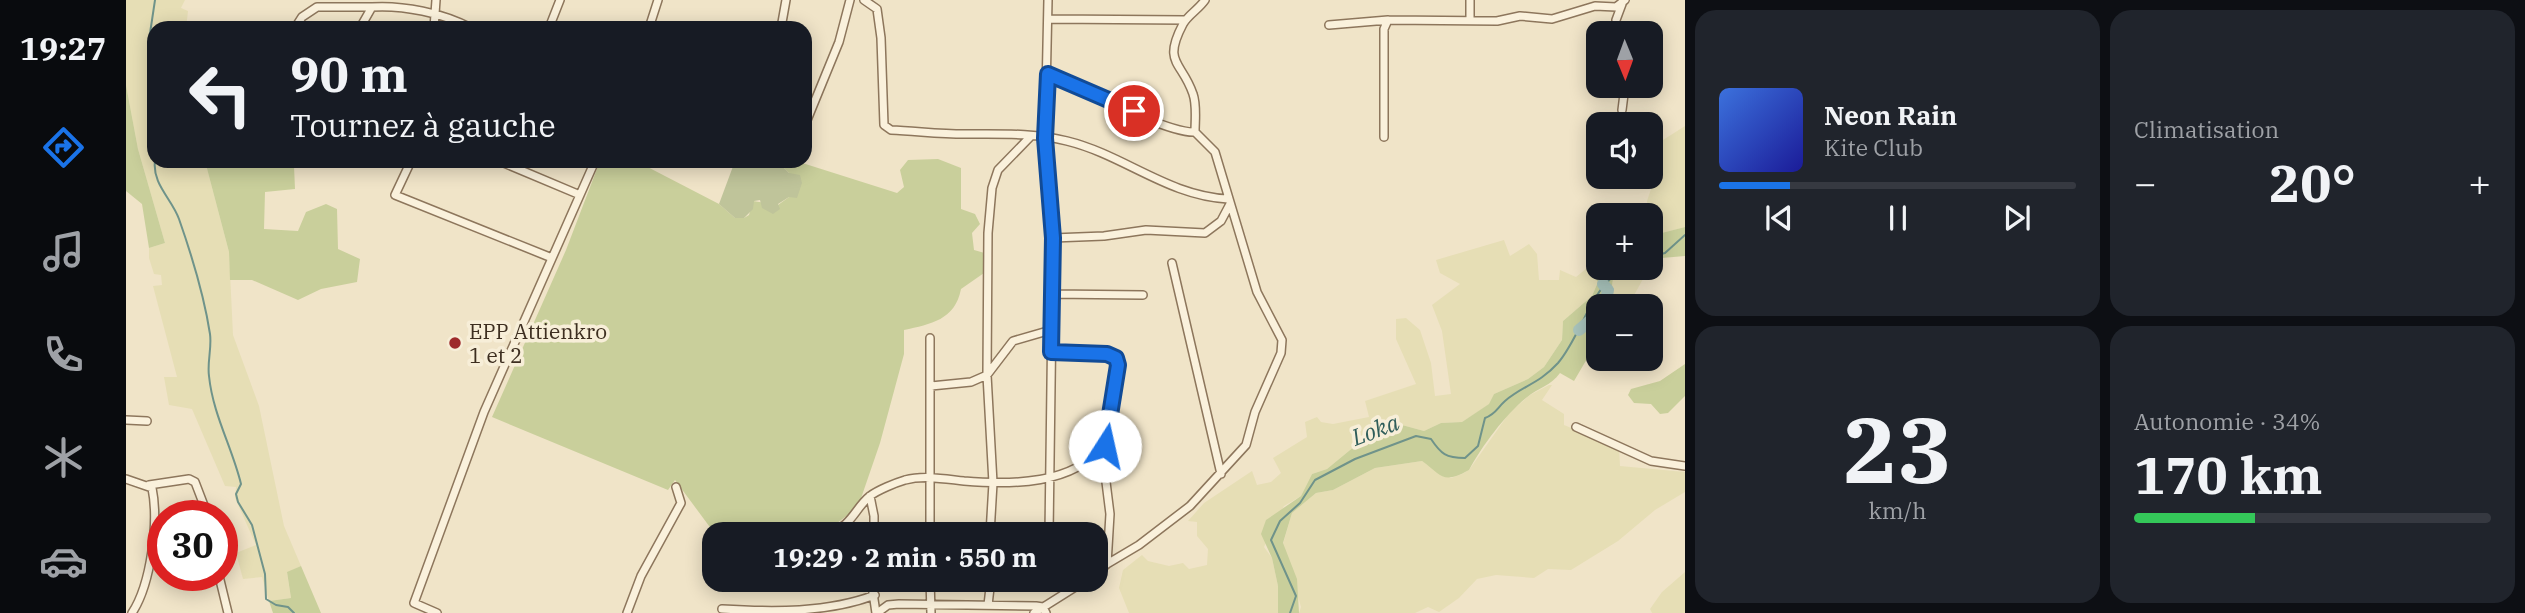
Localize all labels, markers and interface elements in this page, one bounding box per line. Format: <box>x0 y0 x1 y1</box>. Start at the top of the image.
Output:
north arrow <box>1586 21 1662 98</box>
map controls <box>1586 21 1663 371</box>
text: 19:27 <box>20 27 106 69</box>
text: 90 m <box>290 42 408 105</box>
icon: left <box>175 49 266 140</box>
pin <box>1104 81 1164 141</box>
icon: arrive <box>1115 92 1153 130</box>
text: Neon Rain <box>1824 98 1957 132</box>
text: Tournez à gauche <box>290 104 556 146</box>
button: sound <box>1586 112 1663 189</box>
text: Climatisation <box>2134 114 2279 144</box>
icon: directions <box>39 123 88 172</box>
text: Kite Club <box>1824 132 1923 162</box>
text: 20° <box>2269 149 2356 216</box>
text: − <box>2134 158 2157 207</box>
text: + <box>2468 158 2491 207</box>
icon: previous <box>1760 199 1798 237</box>
icon: pause <box>1879 199 1917 237</box>
icon: next <box>1998 199 2036 237</box>
button: + <box>1586 203 1663 280</box>
icon: music <box>39 227 88 276</box>
button: − <box>1586 294 1663 371</box>
place label: EPP Attienkro 1 et 2 <box>469 317 607 369</box>
icon: phone <box>39 330 88 379</box>
marker: EPP Attienkro 1 et 2 <box>447 335 463 351</box>
text: 23 <box>1843 390 1952 508</box>
water label: Loka <box>1346 406 1403 452</box>
text: Autonomie · 34% <box>2134 406 2321 436</box>
position arrow <box>1068 409 1142 483</box>
icon: climate <box>39 433 88 482</box>
text: 170 km <box>2134 441 2323 508</box>
text: km/h <box>1868 495 1927 525</box>
speed limit sign: 30 <box>147 500 238 591</box>
icon: car <box>39 537 88 586</box>
text: 19:29 · 2 min · 550 m <box>773 540 1037 574</box>

